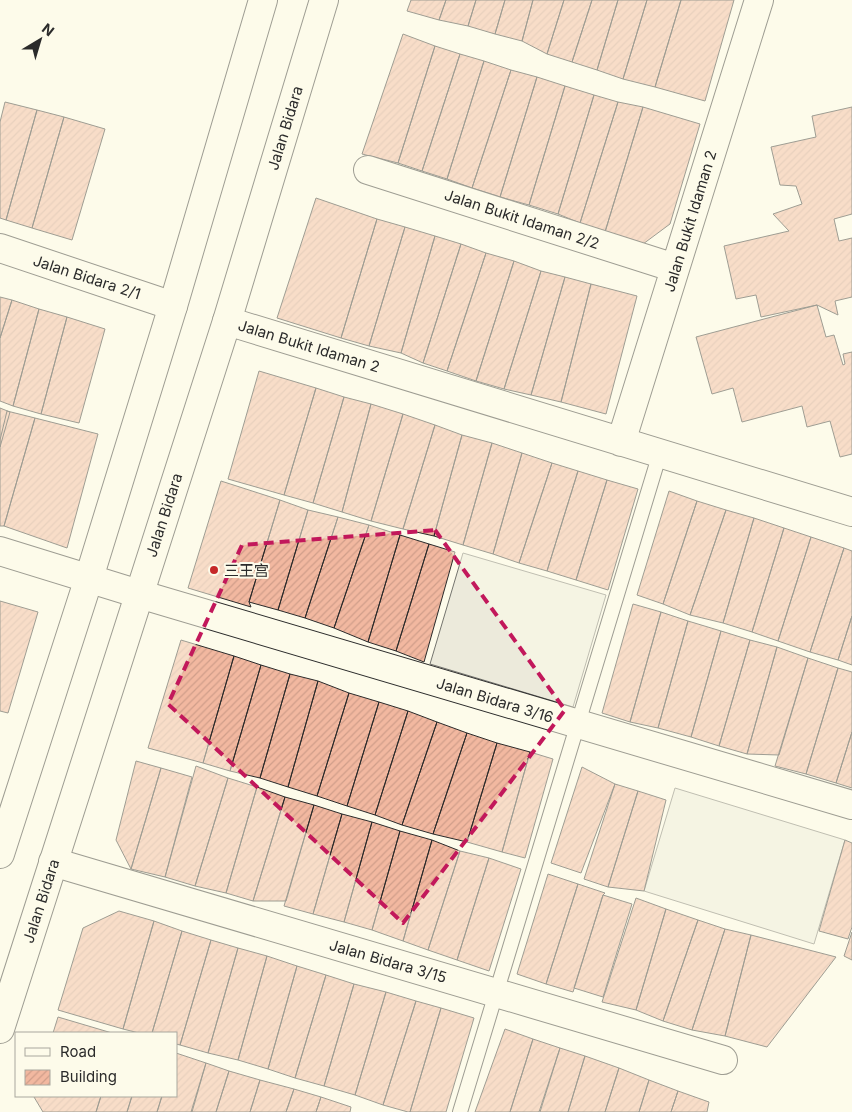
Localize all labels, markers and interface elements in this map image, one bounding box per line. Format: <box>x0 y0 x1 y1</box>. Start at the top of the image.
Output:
north arrow <box>15 15 65 65</box>
text: N <box>39 19 58 39</box>
street label: Jalan Bidara <box>263 84 307 172</box>
street label: Jalan Bukit Idaman 2 <box>659 148 721 294</box>
street label: Jalan Bukit Idaman 2/2 <box>442 185 602 253</box>
street label: Jalan Bidara 2/1 <box>31 251 143 303</box>
street label: Jalan Bukit Idaman 2 <box>236 315 382 377</box>
street label: Jalan Bidara <box>141 471 187 559</box>
place label: 三王宫 <box>224 561 269 580</box>
marker: 三王宫 <box>208 564 220 576</box>
street label: Jalan Bidara 3/16 <box>434 673 556 727</box>
street label: Jalan Bidara <box>18 857 64 945</box>
street label: Jalan Bidara 3/15 <box>327 935 449 987</box>
legend <box>15 1032 178 1097</box>
text: Road <box>60 1042 96 1061</box>
text: Building <box>60 1067 117 1086</box>

